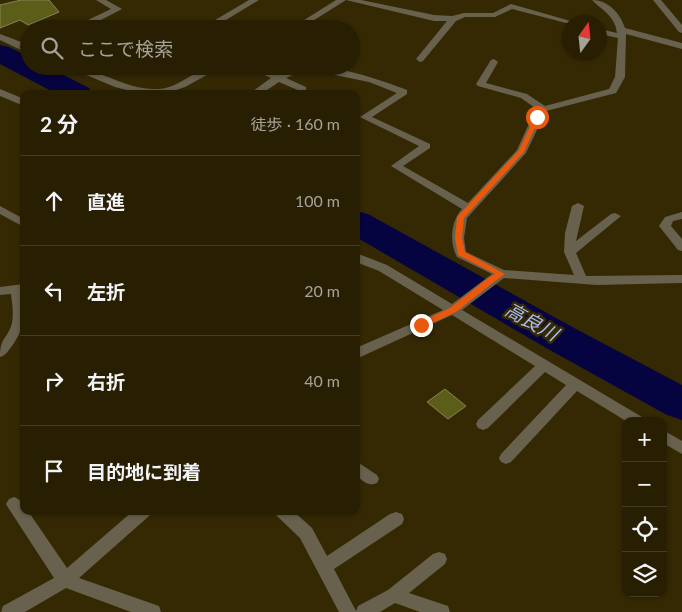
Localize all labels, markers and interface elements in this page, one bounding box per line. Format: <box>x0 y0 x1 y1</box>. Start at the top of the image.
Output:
north arrow <box>562 15 607 60</box>
search box <box>20 20 360 75</box>
icon: search <box>38 34 66 62</box>
text: ここで検索 <box>78 37 173 60</box>
route start <box>526 106 549 129</box>
text: 2 分 <box>40 111 78 136</box>
text: 徒歩 · 160 m <box>251 114 340 133</box>
icon: ahead <box>40 187 68 215</box>
text: 直進 <box>87 190 125 213</box>
text: 100 m <box>295 191 340 210</box>
icon: left <box>40 277 68 305</box>
text: 左折 <box>87 280 125 303</box>
text: 20 m <box>304 281 340 300</box>
water label: 高良川 <box>501 297 564 346</box>
route end <box>410 314 433 337</box>
icon: right <box>40 367 68 395</box>
text: 右折 <box>87 370 125 393</box>
text: 40 m <box>304 371 340 390</box>
map controls <box>622 417 667 597</box>
button: + <box>622 417 667 462</box>
icon: arrive <box>40 457 68 485</box>
text: 目的地に到着 <box>87 460 201 483</box>
button: − <box>622 462 667 507</box>
button: locate <box>622 507 667 552</box>
button: layers <box>622 552 667 597</box>

